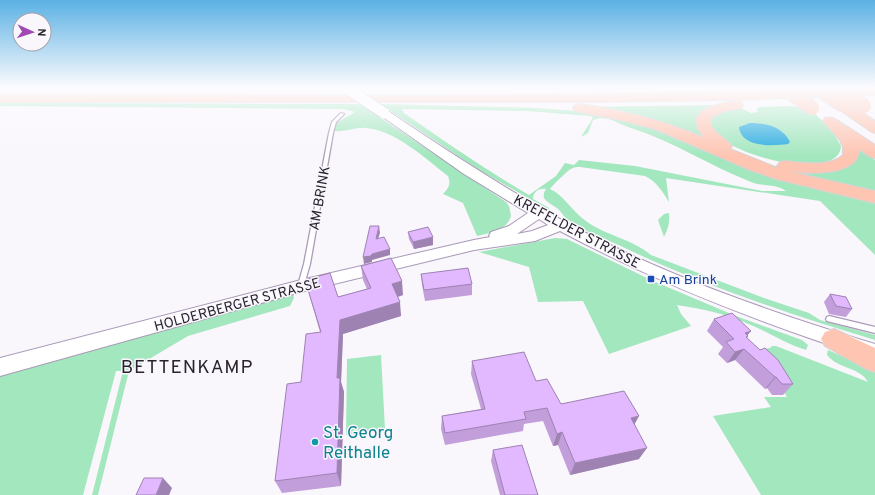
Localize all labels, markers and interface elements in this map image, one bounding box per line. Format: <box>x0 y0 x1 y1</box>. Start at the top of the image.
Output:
north arrow <box>12 12 52 52</box>
text: N <box>34 28 48 37</box>
street label: AM BRINK <box>306 165 335 232</box>
street label: KREFELDER STRASSE <box>510 192 642 273</box>
place label: Am Brink <box>659 272 717 289</box>
marker: Am Brink <box>646 274 656 284</box>
street label: HOLDERBERGER STRASSE <box>152 275 322 336</box>
district label: BETTENKAMP <box>121 356 253 380</box>
place label: St. Georg Reithalle <box>323 423 393 465</box>
marker: St. Georg Reithalle <box>310 437 320 447</box>

